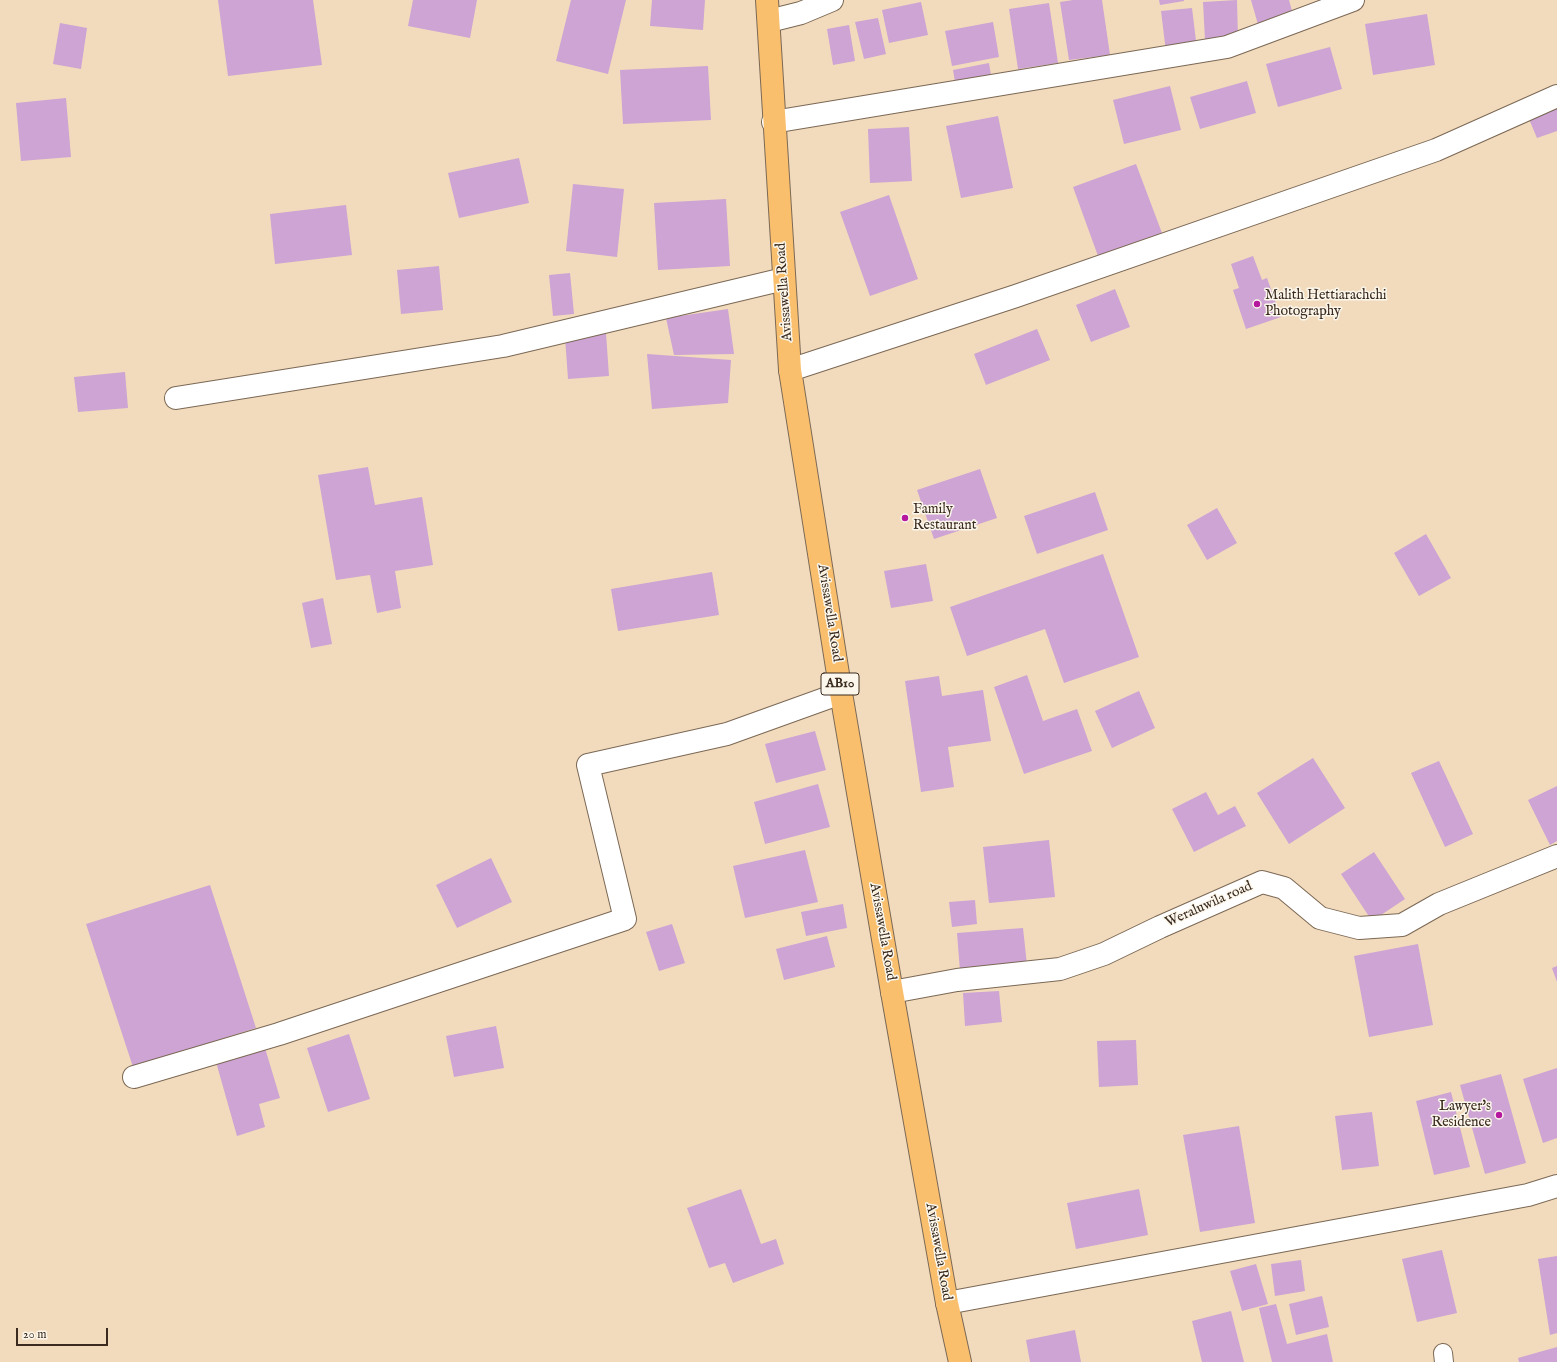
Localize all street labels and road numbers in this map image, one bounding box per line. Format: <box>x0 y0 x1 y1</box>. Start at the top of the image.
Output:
street label: Avissawella Road <box>773 242 797 342</box>
street label: Avissawella Road <box>813 563 845 663</box>
road number: AB10 <box>821 673 859 695</box>
street label: Weraluwila road <box>1163 878 1255 932</box>
street label: Avissawella Road <box>865 882 899 982</box>
street label: Avissawella Road <box>921 1202 955 1302</box>

